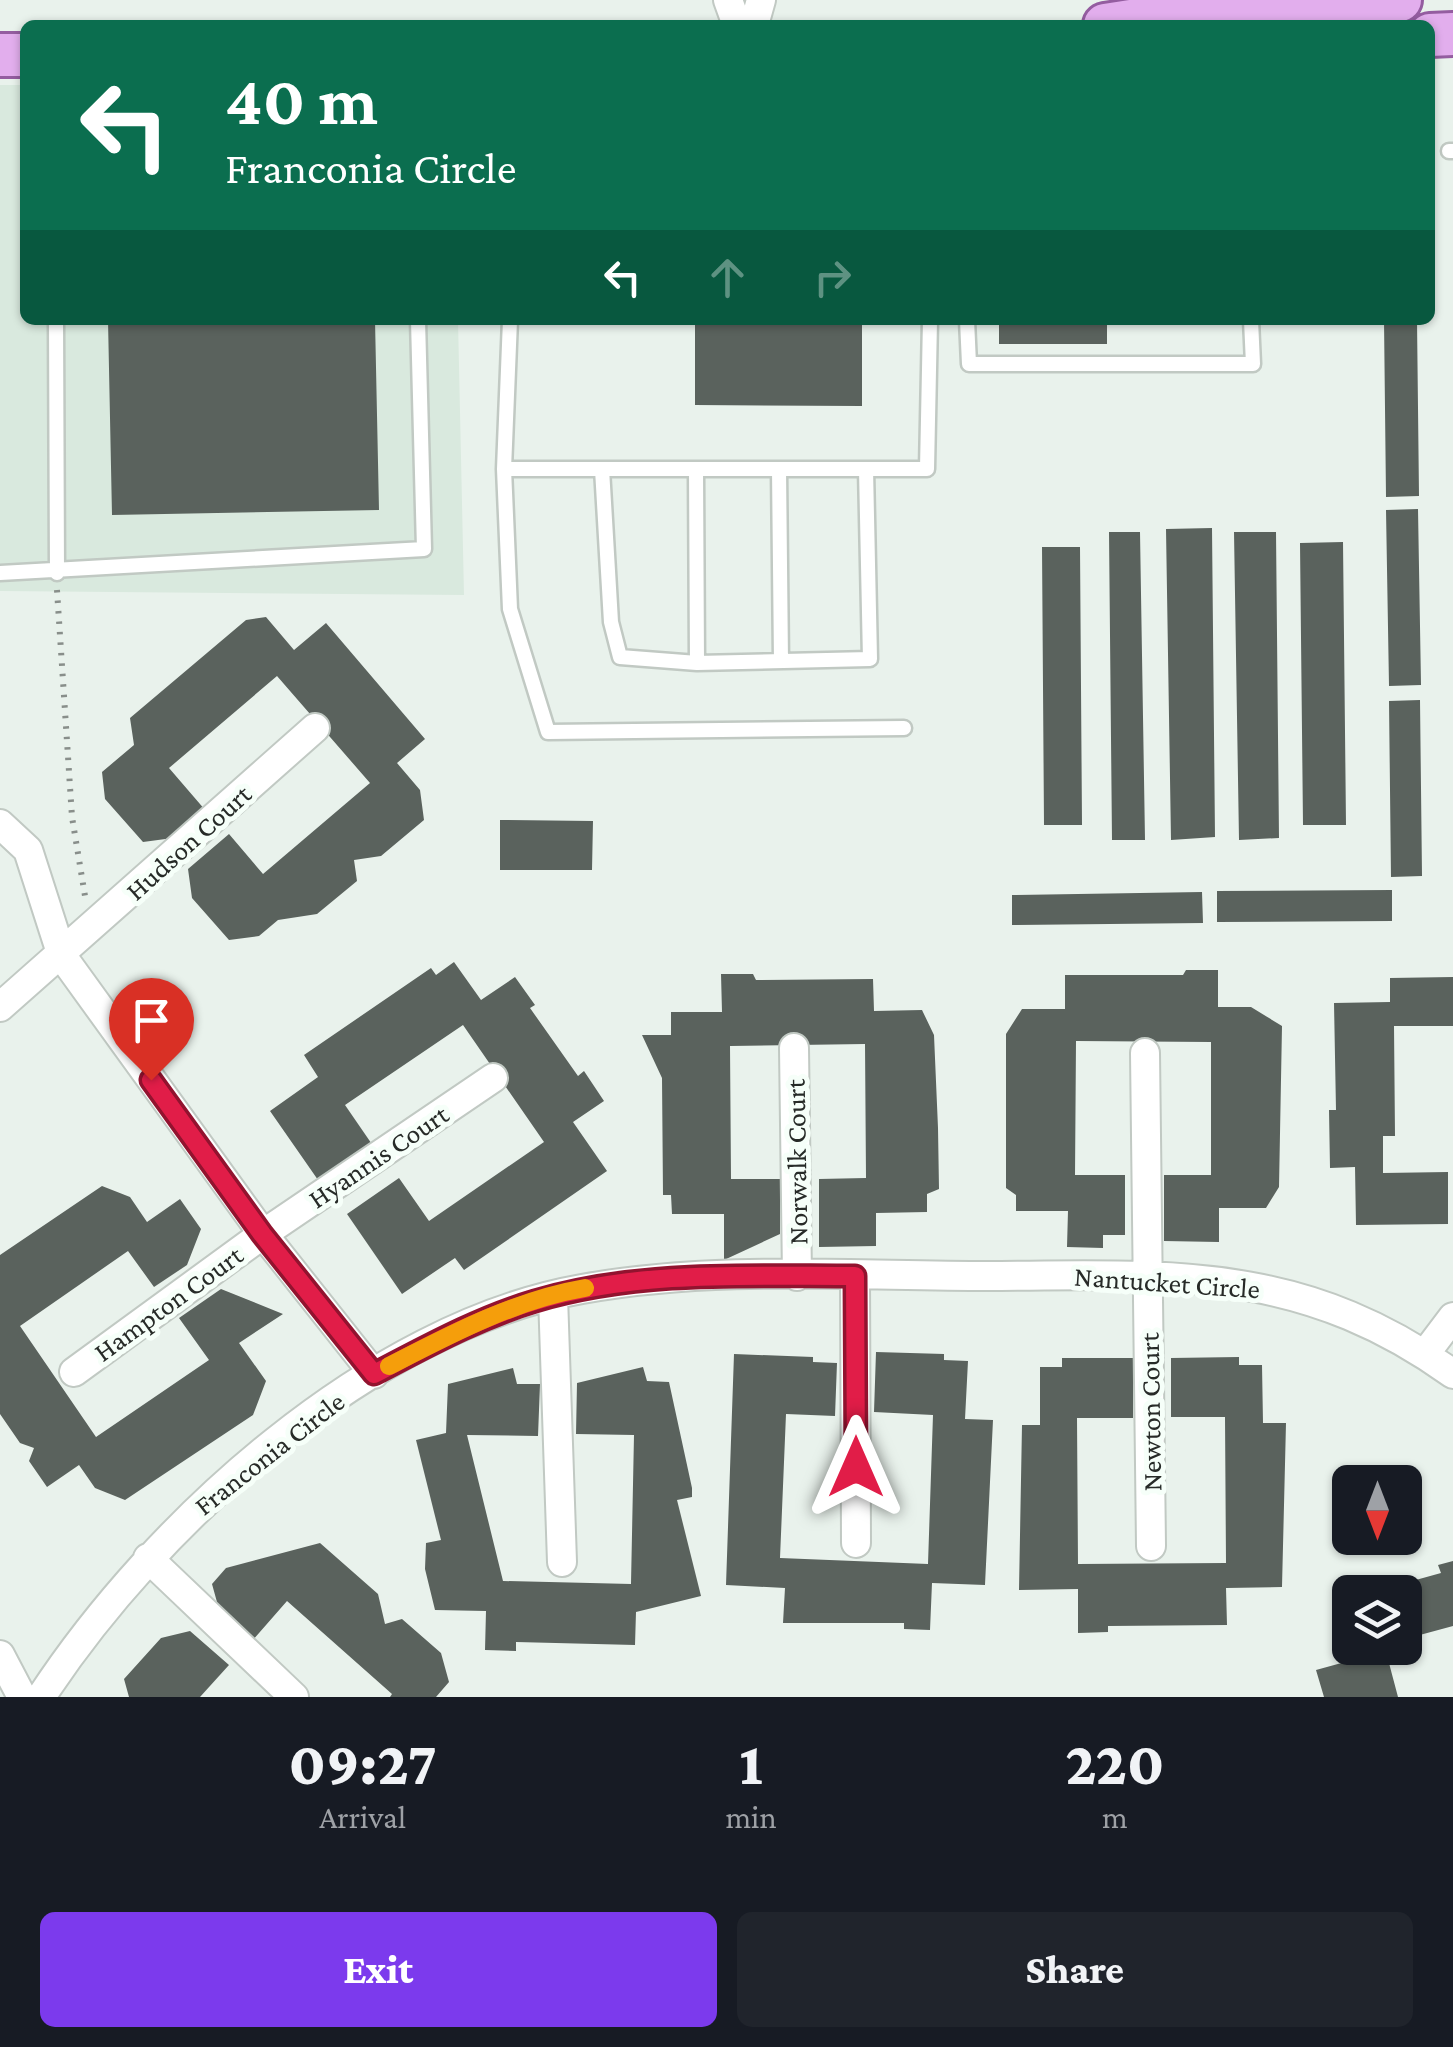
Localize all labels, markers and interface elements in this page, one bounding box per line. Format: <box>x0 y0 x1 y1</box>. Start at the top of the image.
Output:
icon: left <box>60 60 190 190</box>
text: 40 m <box>225 61 378 139</box>
text: Franconia Circle <box>225 143 516 193</box>
icon: left <box>595 250 650 305</box>
icon: ahead <box>700 250 755 305</box>
icon: right <box>805 250 860 305</box>
street label: Hudson Court <box>119 778 258 907</box>
pin <box>109 978 194 1081</box>
icon: arrive <box>124 993 179 1048</box>
street label: Norwalk Court <box>780 1078 813 1245</box>
street label: Hyannis Court <box>302 1098 455 1215</box>
street label: Hampton Court <box>88 1239 249 1368</box>
street label: Nantucket Circle <box>1073 1261 1261 1304</box>
street label: Newton Court <box>1134 1332 1167 1492</box>
street label: Franconia Circle <box>188 1385 350 1521</box>
position arrow <box>804 1415 908 1519</box>
north arrow <box>1332 1465 1422 1555</box>
map controls <box>1332 1465 1422 1665</box>
button: layers <box>1332 1575 1422 1665</box>
text: 09:27 <box>289 1730 437 1797</box>
text: 1 <box>739 1730 763 1797</box>
text: 220 <box>1065 1730 1164 1797</box>
text: Arrival <box>319 1799 406 1835</box>
text: min <box>725 1799 777 1835</box>
text: m <box>1102 1799 1128 1835</box>
button: Exit <box>40 1912 717 2027</box>
button: Share <box>737 1912 1413 2027</box>

